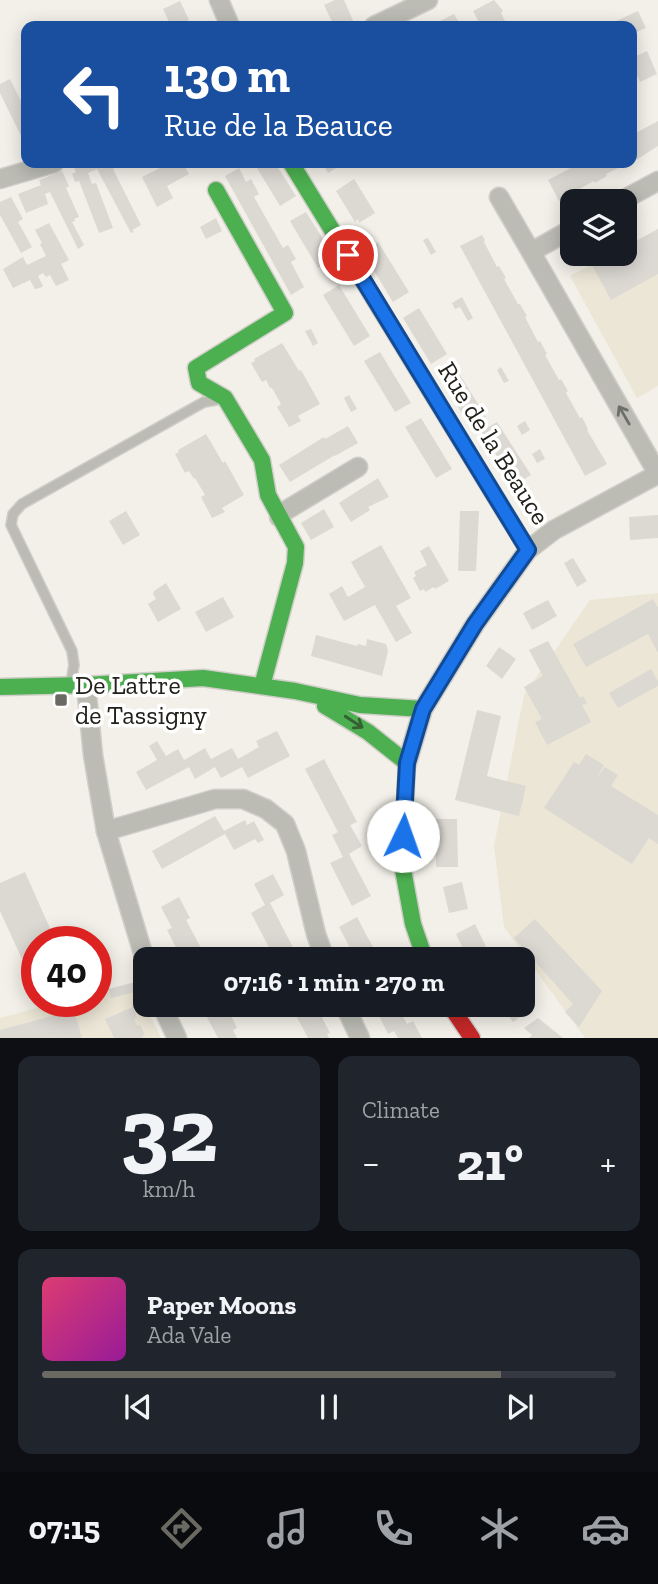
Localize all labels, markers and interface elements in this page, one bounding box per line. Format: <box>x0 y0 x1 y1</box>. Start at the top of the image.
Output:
text: 130 m <box>164 46 290 105</box>
icon: left <box>49 49 140 140</box>
text: Rue de la Beauce <box>164 106 393 144</box>
map controls <box>560 189 637 266</box>
button: layers <box>560 189 637 266</box>
pin <box>318 225 378 285</box>
icon: arrive <box>329 236 367 274</box>
street label: Rue de la Beauce <box>431 356 557 530</box>
one-way arrow <box>617 405 630 426</box>
place label: De Lattre de Tassigny <box>75 669 207 731</box>
marker: De Lattre de Tassigny <box>53 692 69 708</box>
one-way arrow <box>344 715 364 729</box>
position arrow <box>366 799 440 873</box>
speed limit sign: 40 <box>21 926 112 1017</box>
text: 07:16 · 1 min · 270 m <box>224 966 444 998</box>
text: 32 <box>120 1075 218 1184</box>
text: Climate <box>362 1096 440 1124</box>
text: 21° <box>456 1131 523 1193</box>
text: − <box>362 1140 380 1186</box>
text: + <box>600 1140 616 1186</box>
text: km/h <box>143 1175 195 1203</box>
text: Paper Moons <box>147 1289 296 1321</box>
text: Ada Vale <box>147 1321 231 1349</box>
icon: previous <box>119 1388 157 1426</box>
icon: pause <box>310 1388 348 1426</box>
icon: next <box>501 1388 539 1426</box>
icon: directions <box>157 1504 206 1553</box>
icon: music <box>263 1504 312 1553</box>
icon: phone <box>369 1504 418 1553</box>
icon: climate <box>475 1504 524 1553</box>
icon: car <box>581 1504 630 1553</box>
text: 07:15 <box>28 1509 100 1547</box>

